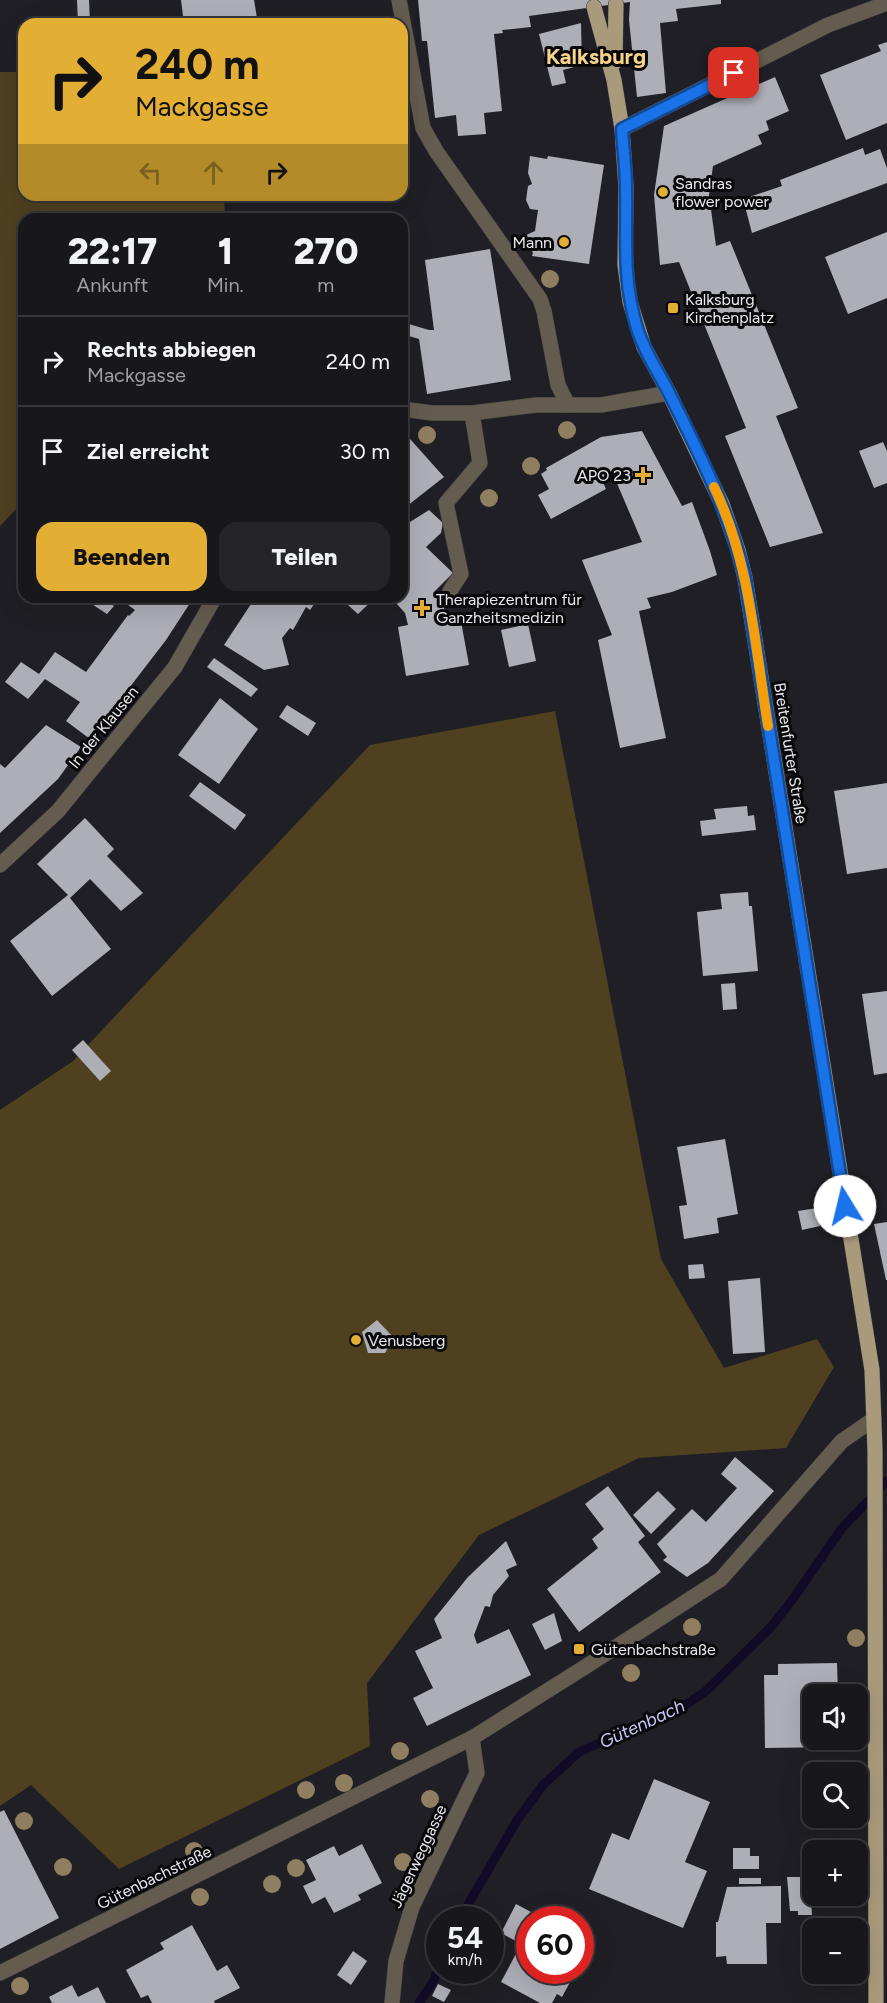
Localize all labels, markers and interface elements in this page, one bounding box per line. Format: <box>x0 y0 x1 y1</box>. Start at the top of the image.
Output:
text: 240 m <box>135 39 260 90</box>
icon: right <box>36 42 114 120</box>
district label: Kalksburg <box>546 43 646 70</box>
pin <box>708 47 759 98</box>
icon: arrive <box>717 56 750 89</box>
text: Mackgasse <box>135 90 269 123</box>
icon: left <box>134 156 167 189</box>
icon: ahead <box>197 156 230 189</box>
icon: right <box>260 156 293 189</box>
place label: Sandras flower power <box>675 174 770 211</box>
marker: Sandras flower power <box>656 185 670 199</box>
text: 22:17 <box>68 230 157 273</box>
text: 1 <box>218 230 233 273</box>
text: 270 <box>293 230 358 273</box>
place label: Mann <box>512 233 552 252</box>
marker: Mann <box>557 235 571 249</box>
text: Ankunft <box>77 273 148 297</box>
text: Min. <box>207 273 244 297</box>
text: m <box>317 273 334 297</box>
place label: Kalksburg Kirchenplatz <box>685 290 774 327</box>
marker: Kalksburg Kirchenplatz <box>666 301 680 315</box>
text: Rechts abbiegen <box>87 336 256 363</box>
icon: right <box>36 345 69 378</box>
text: 240 m <box>326 348 390 375</box>
text: Mackgasse <box>87 363 186 387</box>
icon: arrive <box>36 435 69 468</box>
text: Ziel erreicht <box>87 438 210 465</box>
text: 30 m <box>340 438 390 465</box>
place label: APO 23 <box>577 466 631 485</box>
marker: APO 23 <box>636 468 650 482</box>
button: Beenden <box>36 522 207 591</box>
button: Teilen <box>219 522 390 591</box>
place label: Therapiezentrum für Ganzheitsmedizin <box>436 590 582 627</box>
marker: Therapiezentrum für Ganzheitsmedizin <box>413 599 431 617</box>
street label: Breitenfurter Straße <box>770 681 811 825</box>
street label: In der Klausen <box>64 682 142 772</box>
position arrow <box>813 1174 877 1238</box>
place label: Venusberg <box>368 1331 445 1350</box>
marker: Venusberg <box>349 1333 363 1347</box>
place label: Gütenbachstraße <box>591 1640 716 1659</box>
marker: Gütenbachstraße <box>572 1642 586 1656</box>
map controls <box>802 1684 868 1984</box>
button: sound <box>802 1684 868 1750</box>
water label: Gütenbach <box>596 1695 688 1753</box>
button: search <box>802 1762 868 1828</box>
street label: Jägerweggasse <box>386 1801 451 1911</box>
button: + <box>802 1840 868 1906</box>
street label: Gütenbachstraße <box>94 1841 215 1913</box>
speed limit sign: 60 <box>516 1906 594 1984</box>
button: − <box>802 1918 868 1984</box>
text: 54 <box>447 1919 483 1956</box>
text: km/h <box>448 1951 482 1969</box>

